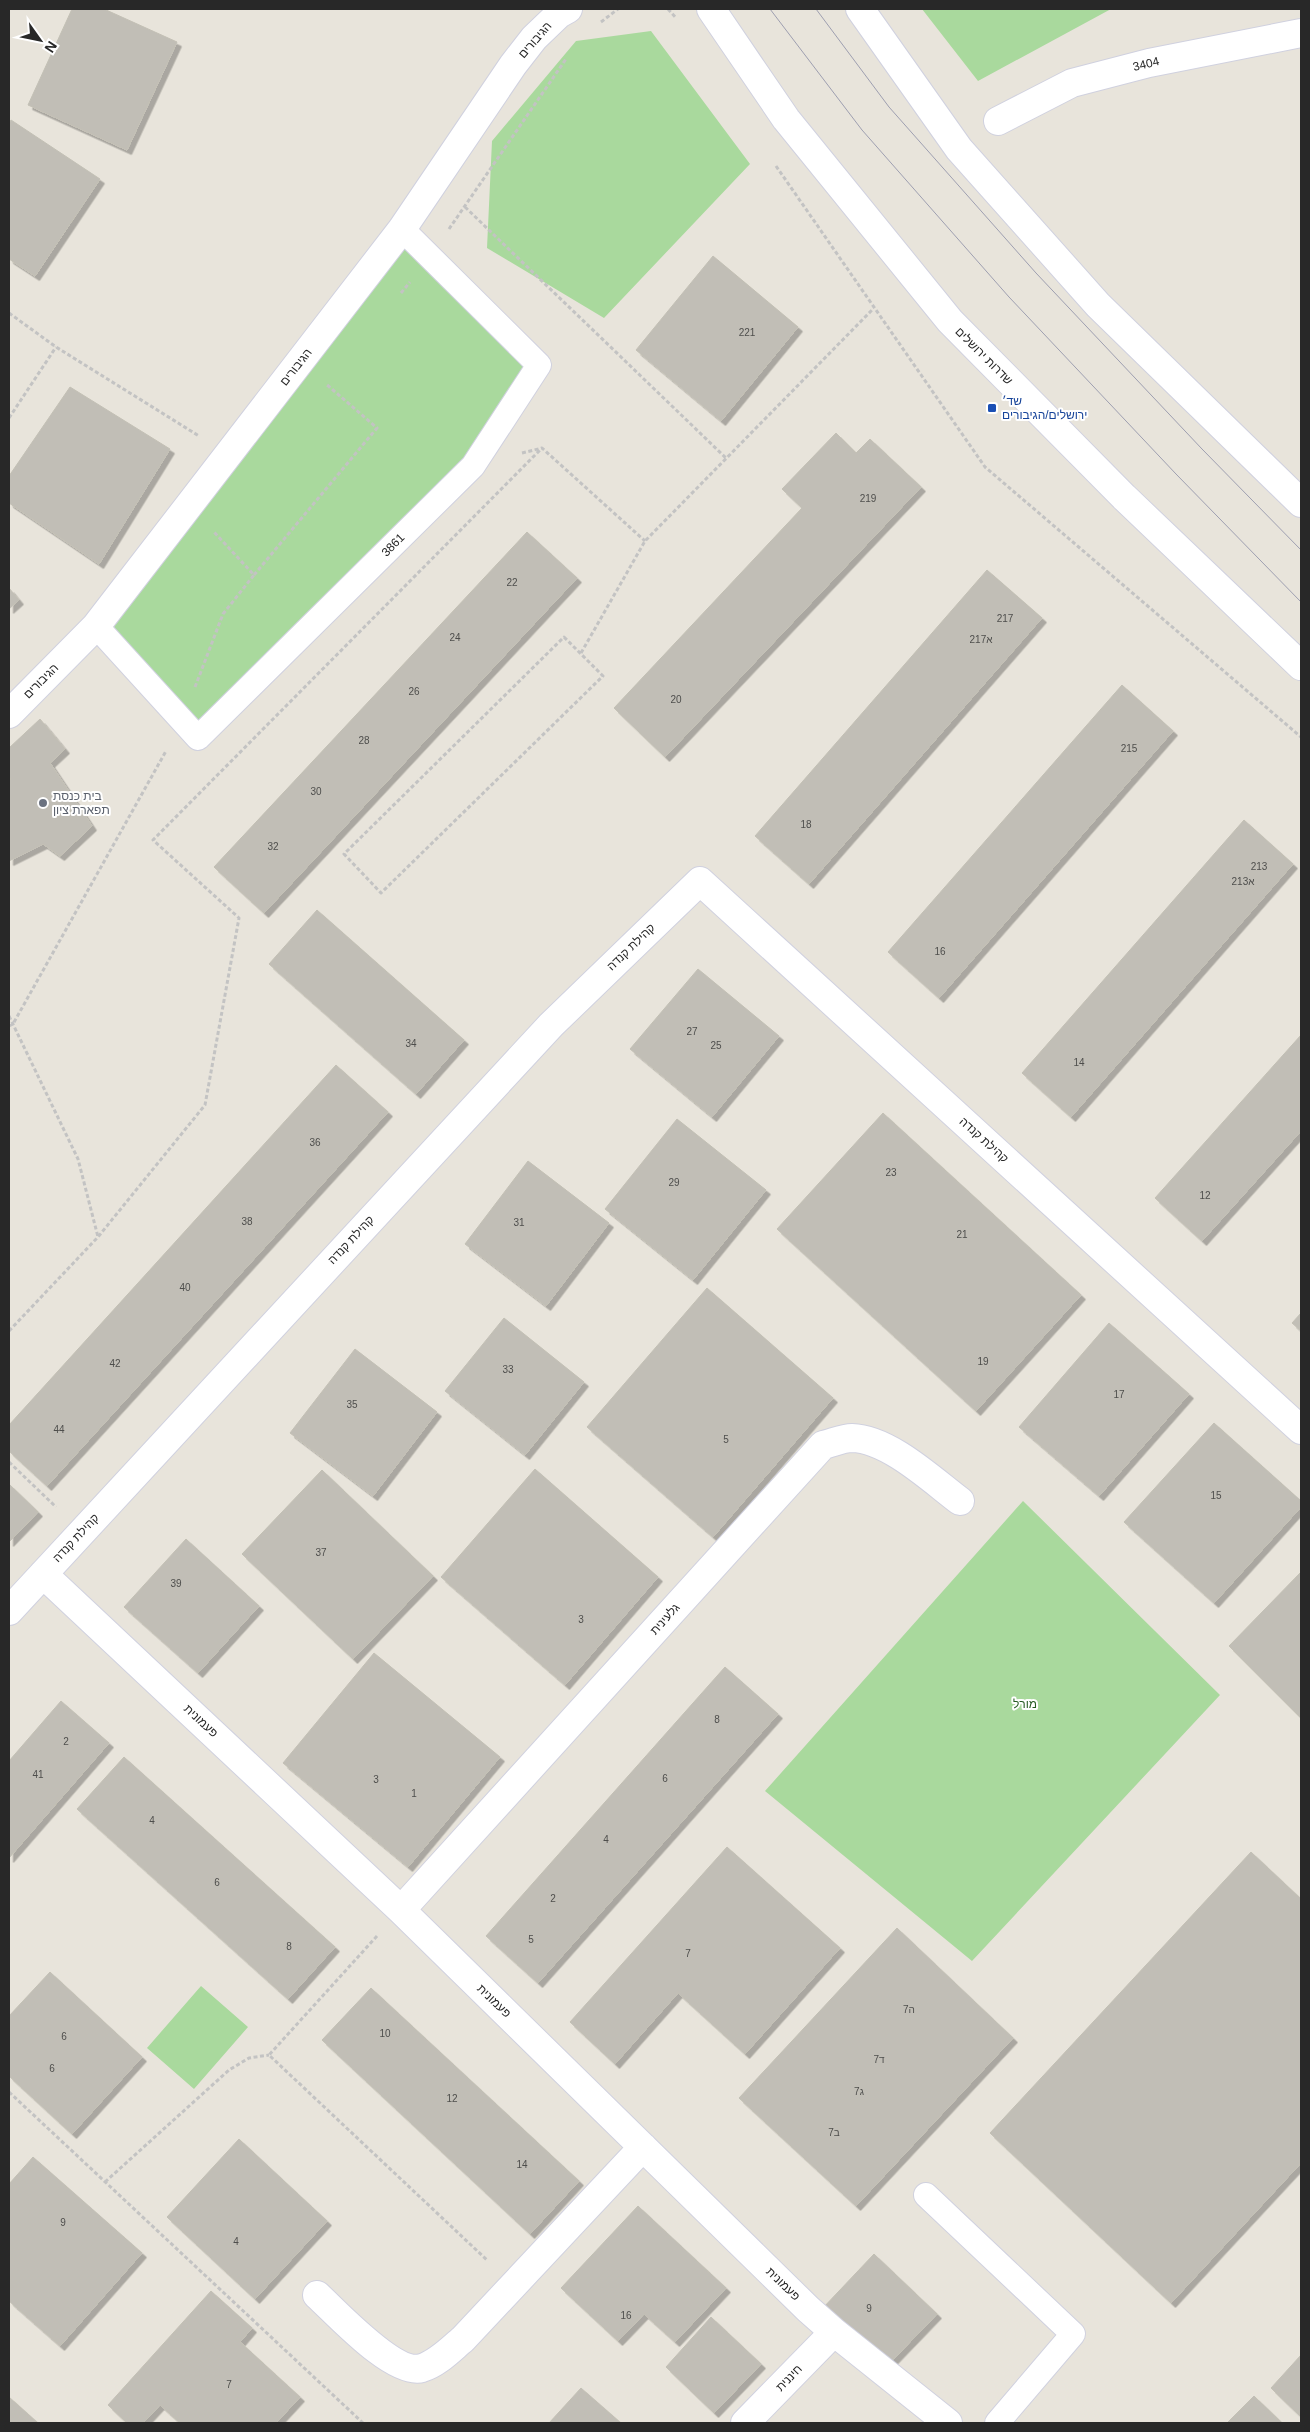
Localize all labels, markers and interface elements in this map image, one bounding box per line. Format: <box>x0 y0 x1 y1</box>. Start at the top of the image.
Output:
north arrow <box>15 15 65 65</box>
street label: הגיבורים <box>516 19 554 61</box>
text: N <box>41 38 60 56</box>
street label: 3404 <box>1131 54 1161 74</box>
street label: שדרות ירושלים <box>952 324 1016 388</box>
house number: 221 <box>739 327 756 338</box>
street label: הגיבורים <box>277 346 315 388</box>
place label: שד׳ ירושלים/הגיבורים <box>1002 394 1087 422</box>
marker: שד׳ ירושלים/הגיבורים <box>986 402 998 414</box>
house number: 219 <box>860 493 877 504</box>
street label: 3861 <box>379 530 408 559</box>
house number: 22 <box>506 577 518 588</box>
house number: 217 <box>997 613 1014 624</box>
house number: 24 <box>449 632 461 643</box>
house number: 217א <box>970 634 993 645</box>
street label: הגיבורים <box>21 661 61 701</box>
house number: 26 <box>408 686 420 697</box>
house number: 20 <box>670 694 682 705</box>
house number: 28 <box>358 735 370 746</box>
house number: 215 <box>1121 743 1138 754</box>
house number: 30 <box>310 786 322 797</box>
place label: בית כנסת תפארת ציון <box>53 789 110 817</box>
marker: בית כנסת תפארת ציון <box>37 797 49 809</box>
house number: 18 <box>800 819 812 830</box>
house number: 32 <box>267 841 279 852</box>
house number: 213 <box>1251 861 1268 872</box>
house number: 213א <box>1232 876 1255 887</box>
street label: קהילת קנדה <box>604 921 658 973</box>
house number: 16 <box>934 946 946 957</box>
house number: 27 <box>686 1026 698 1037</box>
house number: 34 <box>405 1038 417 1049</box>
house number: 25 <box>710 1040 722 1051</box>
house number: 14 <box>1073 1057 1085 1068</box>
street label: קהילת קנדה <box>957 1114 1011 1166</box>
house number: 36 <box>309 1137 321 1148</box>
house number: 23 <box>885 1167 897 1178</box>
house number: 29 <box>668 1177 680 1188</box>
house number: 12 <box>1199 1190 1211 1201</box>
street label: קהילת קנדה <box>325 1213 377 1267</box>
house number: 38 <box>241 1216 253 1227</box>
house number: 31 <box>513 1217 525 1228</box>
house number: 21 <box>956 1229 968 1240</box>
house number: 40 <box>179 1282 191 1293</box>
house number: 19 <box>977 1356 989 1367</box>
house number: 42 <box>109 1358 121 1369</box>
house number: 33 <box>502 1364 514 1375</box>
house number: 17 <box>1113 1389 1125 1400</box>
house number: 35 <box>346 1399 358 1410</box>
house number: 44 <box>53 1424 65 1435</box>
house number: 5 <box>723 1434 729 1445</box>
house number: 15 <box>1210 1490 1222 1501</box>
street label: קהילת קנדה <box>50 1511 102 1565</box>
house number: 37 <box>315 1547 327 1558</box>
house number: 39 <box>170 1578 182 1589</box>
street label: גלעינית <box>647 1601 683 1637</box>
house number: 3 <box>578 1614 584 1625</box>
park label: מורל <box>1013 1697 1037 1711</box>
street label: פעמונית <box>181 1702 221 1740</box>
house number: 8 <box>714 1714 720 1725</box>
house number: 2 <box>63 1736 69 1747</box>
house number: 41 <box>32 1769 44 1780</box>
house number: 6 <box>662 1773 668 1784</box>
house number: 3 <box>373 1774 379 1785</box>
house number: 1 <box>411 1788 417 1799</box>
house number: 4 <box>149 1815 155 1826</box>
house number: 4 <box>603 1834 609 1845</box>
house number: 6 <box>214 1877 220 1888</box>
house number: 2 <box>550 1893 556 1904</box>
house number: 5 <box>528 1934 534 1945</box>
house number: 8 <box>286 1941 292 1952</box>
house number: 7 <box>685 1948 691 1959</box>
street label: פעמונית <box>474 1982 514 2020</box>
house number: 7ה <box>903 2004 915 2015</box>
house number: 10 <box>379 2028 391 2039</box>
house number: 6 <box>61 2031 67 2042</box>
house number: 7ד <box>873 2054 885 2065</box>
house number: 6 <box>49 2063 55 2074</box>
house number: 7ג <box>854 2086 864 2097</box>
house number: 12 <box>446 2093 458 2104</box>
house number: 7ב <box>828 2127 840 2138</box>
house number: 14 <box>516 2159 528 2170</box>
house number: 9 <box>60 2217 66 2228</box>
house number: 4 <box>233 2236 239 2247</box>
street label: פעמונית <box>763 2265 803 2303</box>
house number: 9 <box>866 2303 872 2314</box>
house number: 16 <box>620 2310 632 2321</box>
street label: חיננית <box>773 2362 805 2394</box>
house number: 7 <box>226 2379 232 2390</box>

